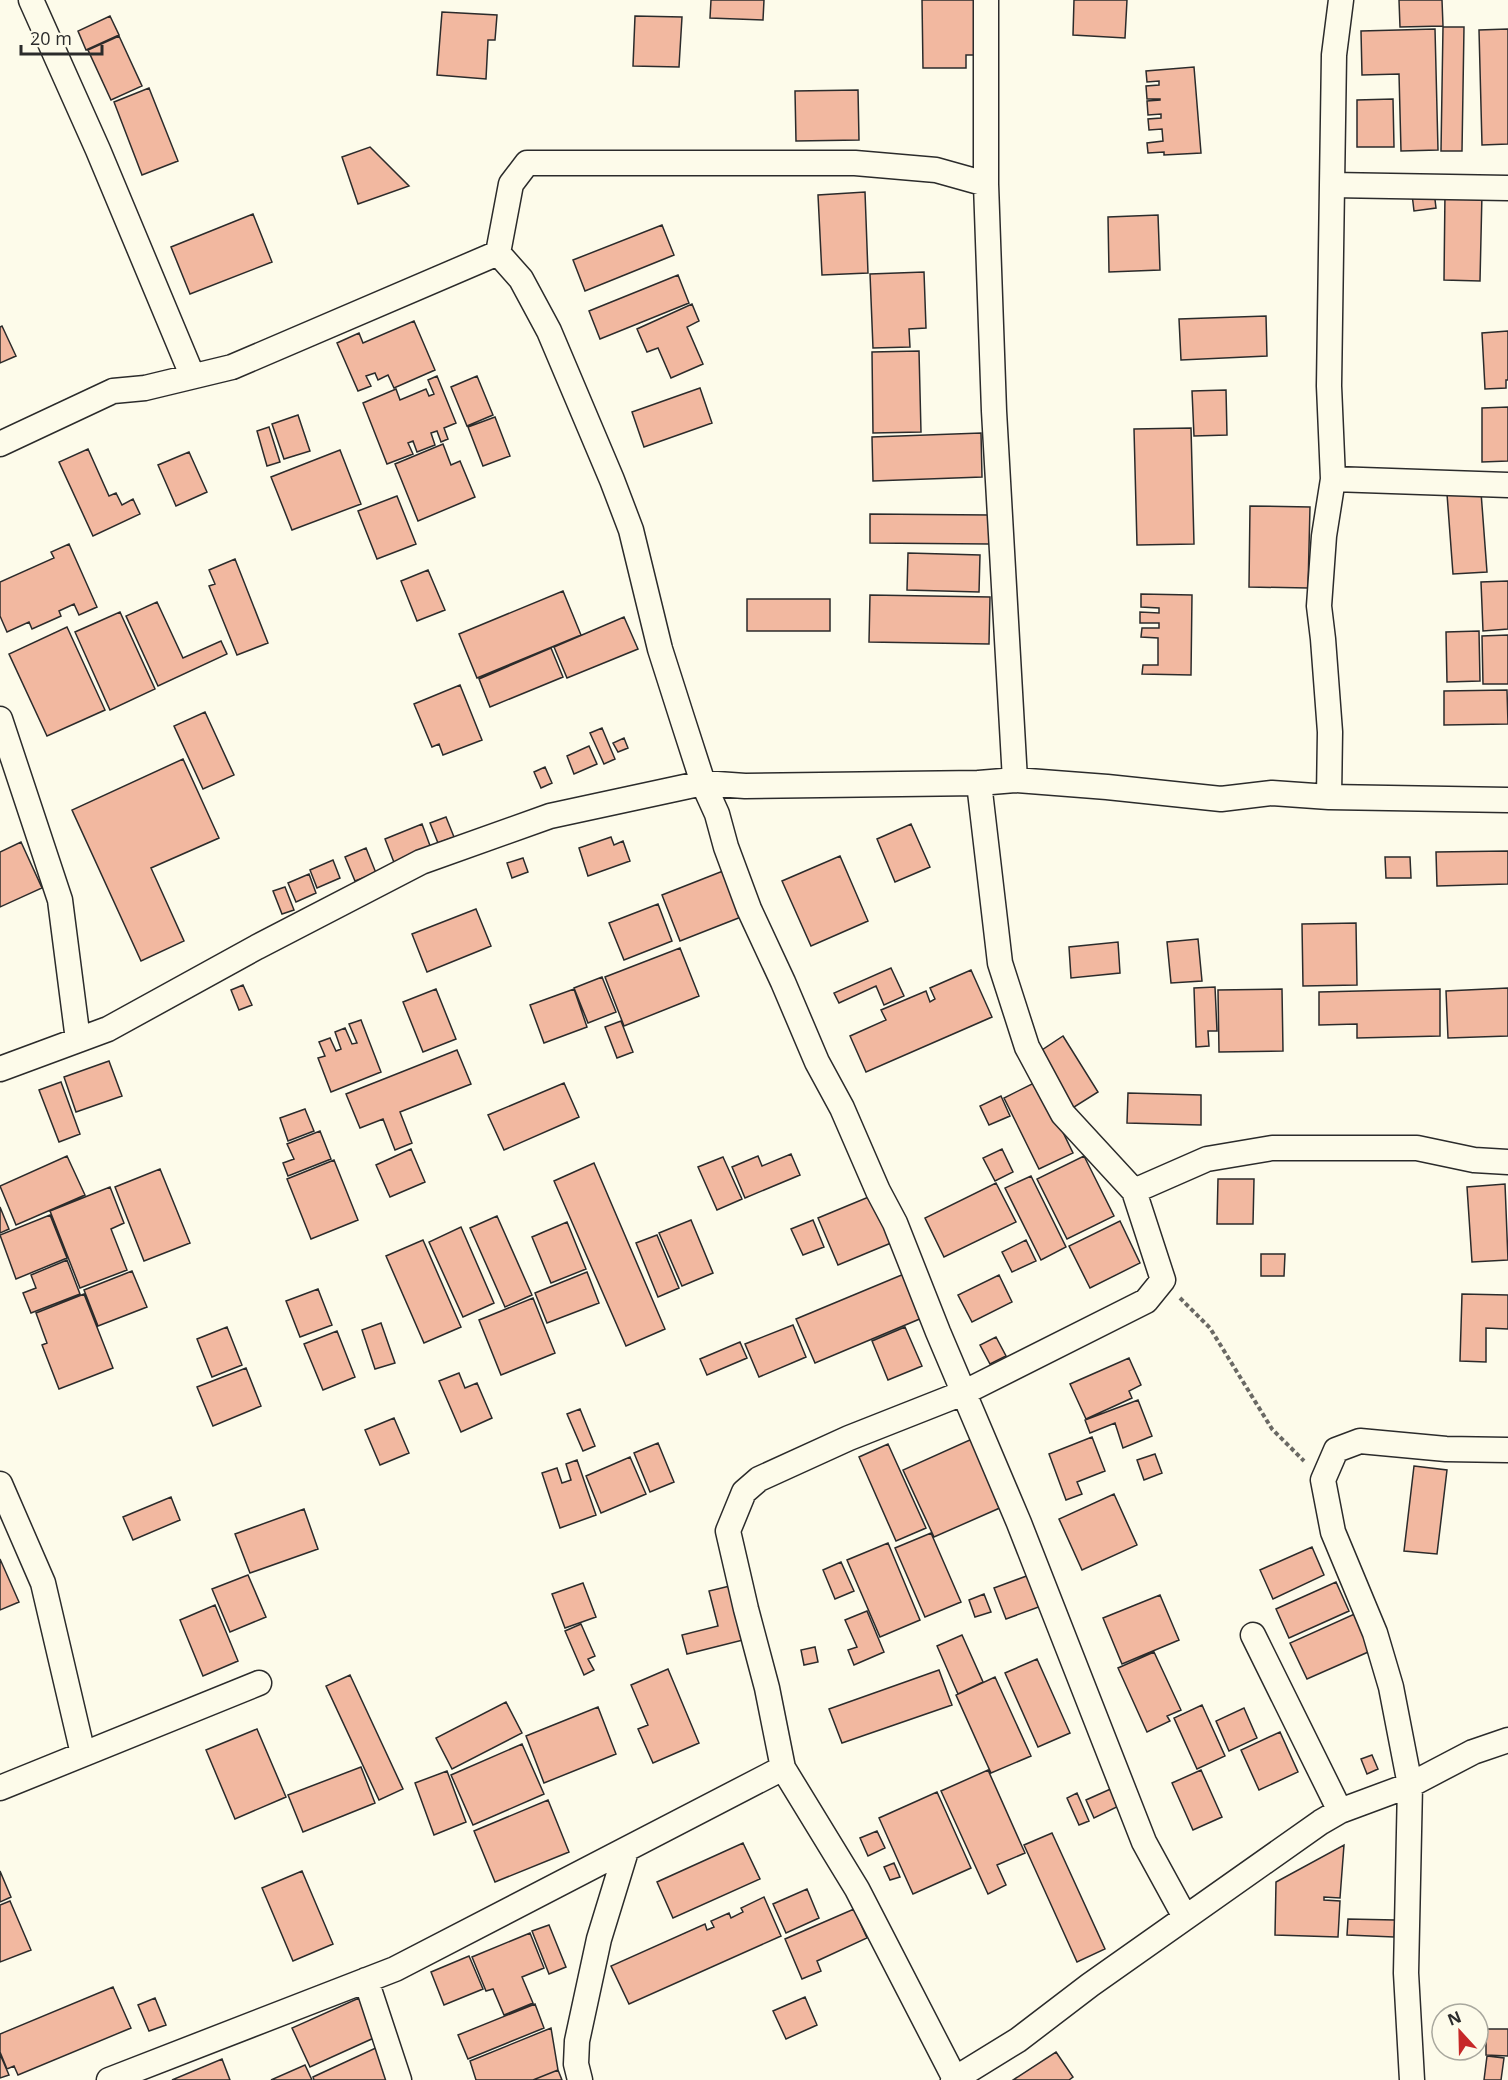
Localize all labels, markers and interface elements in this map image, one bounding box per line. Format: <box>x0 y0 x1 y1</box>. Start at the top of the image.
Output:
scale bar <box>21 18 102 56</box>
text: 20 m <box>30 26 72 50</box>
north arrow <box>1430 2002 1490 2062</box>
text: N <box>1444 2005 1465 2031</box>

